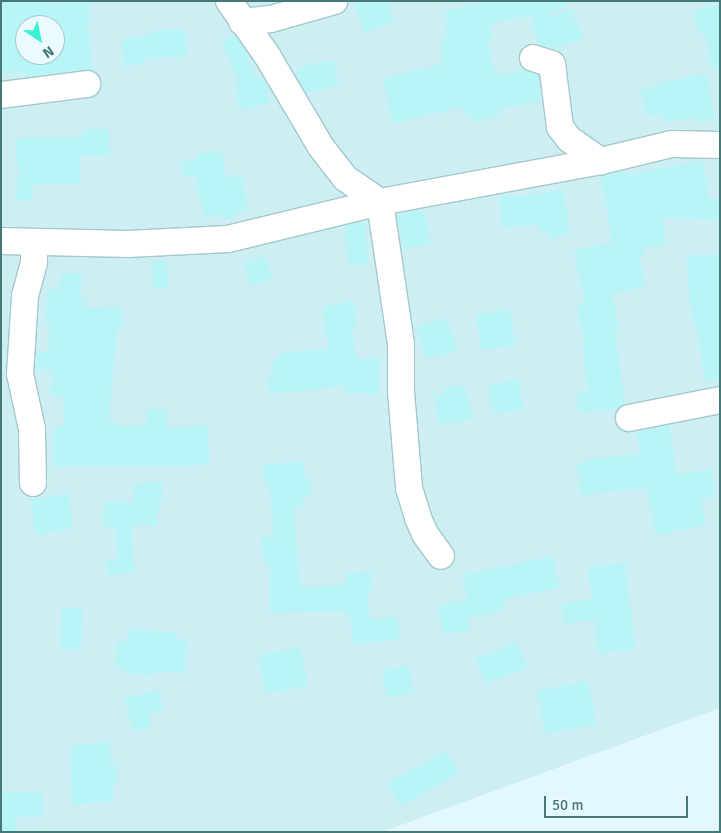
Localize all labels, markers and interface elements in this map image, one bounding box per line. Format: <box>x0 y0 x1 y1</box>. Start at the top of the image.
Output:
north arrow <box>15 15 65 65</box>
text: N <box>39 42 57 62</box>
scale bar <box>546 786 690 818</box>
text: 50 m <box>552 796 583 814</box>

